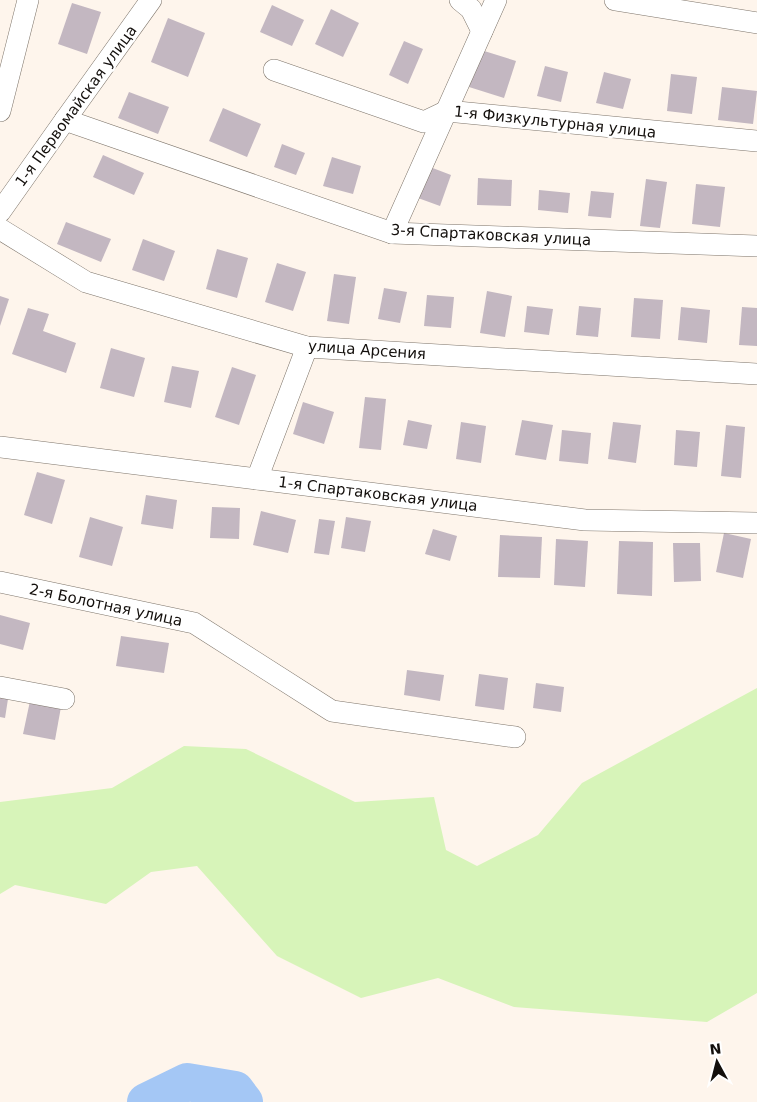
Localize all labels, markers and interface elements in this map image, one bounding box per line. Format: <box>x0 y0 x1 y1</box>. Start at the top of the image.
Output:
street label: 1-я Первомайская улица <box>11 22 141 190</box>
street label: 1-я Физкультурная улица <box>453 102 657 142</box>
street label: 3-я Спартаковская улица <box>390 221 592 249</box>
street label: улица Арсения <box>307 337 427 363</box>
street label: 1-я Спартаковская улица <box>277 473 479 515</box>
street label: 2-я Болотная улица <box>28 580 184 630</box>
north arrow <box>692 1037 742 1087</box>
text: N <box>709 1040 722 1058</box>

